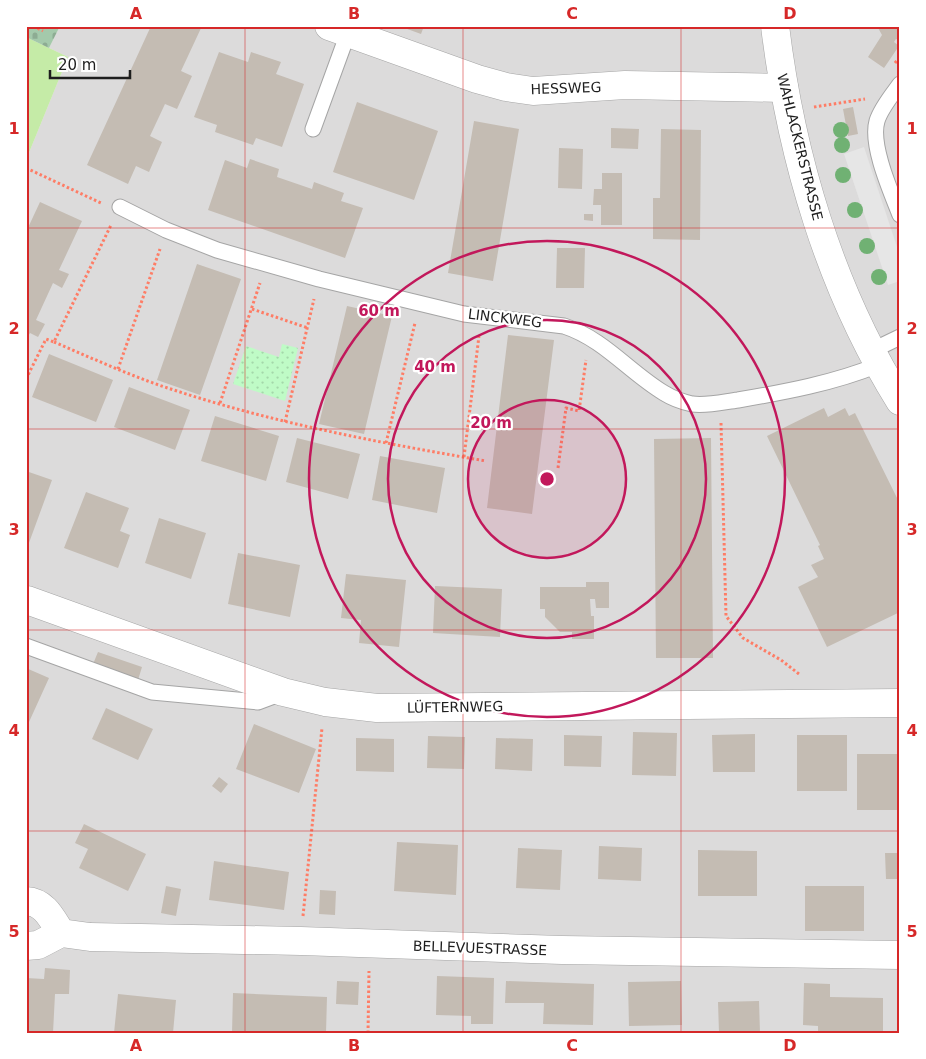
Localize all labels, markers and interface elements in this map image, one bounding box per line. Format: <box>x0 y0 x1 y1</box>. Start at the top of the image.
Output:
text: A <box>130 4 143 23</box>
text: B <box>348 4 360 23</box>
text: C <box>566 4 578 23</box>
text: D <box>783 4 797 23</box>
scale bar <box>50 48 130 80</box>
text: 20 m <box>58 56 96 74</box>
street label: WAHLACKERSTRASSE <box>774 72 826 222</box>
street label: HESSWEG <box>530 79 602 97</box>
text: 1 <box>8 119 20 138</box>
text: 1 <box>906 119 918 138</box>
text: 60 m <box>358 302 400 320</box>
street label: LINCKWEG <box>467 306 543 330</box>
text: 2 <box>8 319 20 338</box>
text: 2 <box>906 319 918 338</box>
text: 40 m <box>414 358 456 376</box>
text: 20 m <box>470 414 512 432</box>
centre of rings <box>538 470 556 488</box>
text: 3 <box>8 520 20 539</box>
text: 3 <box>906 520 918 539</box>
street label: LÜFTERNWEG <box>407 697 503 716</box>
text: 4 <box>8 721 20 740</box>
text: 4 <box>906 721 918 740</box>
text: 5 <box>8 922 20 941</box>
text: 5 <box>906 922 918 941</box>
street label: BELLEVUESTRASSE <box>413 938 547 958</box>
text: A <box>130 1036 143 1055</box>
text: B <box>348 1036 360 1055</box>
text: C <box>566 1036 578 1055</box>
text: D <box>783 1036 797 1055</box>

